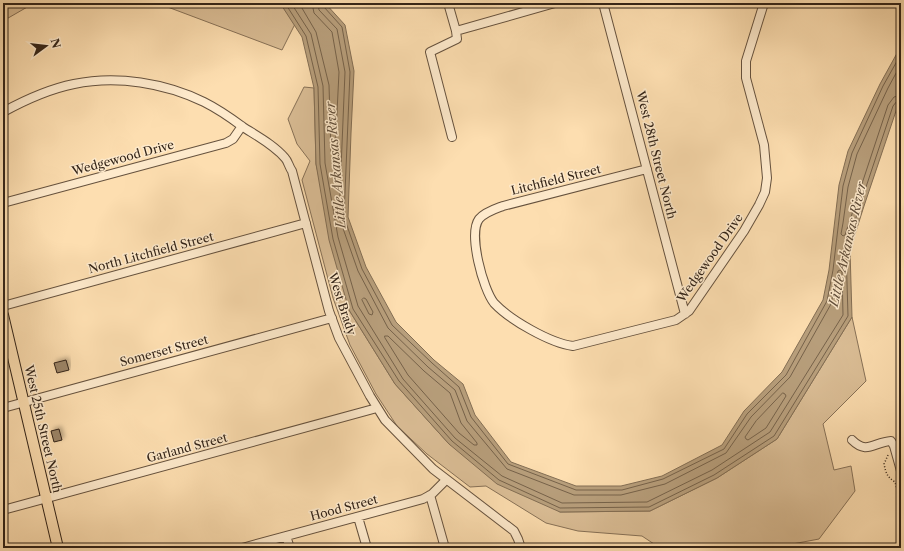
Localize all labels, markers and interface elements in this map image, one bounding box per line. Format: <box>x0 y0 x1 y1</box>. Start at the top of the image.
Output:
north arrow <box>26 26 66 66</box>
text: N <box>48 37 64 50</box>
street label: West 28th Street North <box>633 88 680 221</box>
water label: Little Arkansas River <box>321 100 349 230</box>
street label: Wedgewood Drive <box>69 137 176 179</box>
street label: Litchfield Street <box>509 161 603 198</box>
water label: Little Arkansas River <box>825 179 869 309</box>
street label: Wedgewood Drive <box>673 210 746 306</box>
street label: North Litchfield Street <box>87 228 216 276</box>
street label: West Brady <box>325 270 360 337</box>
street label: Somerset Street <box>118 331 210 370</box>
street label: West 25th Street North <box>21 363 66 495</box>
street label: Garland Street <box>145 429 230 465</box>
street label: Hood Street <box>308 491 380 524</box>

